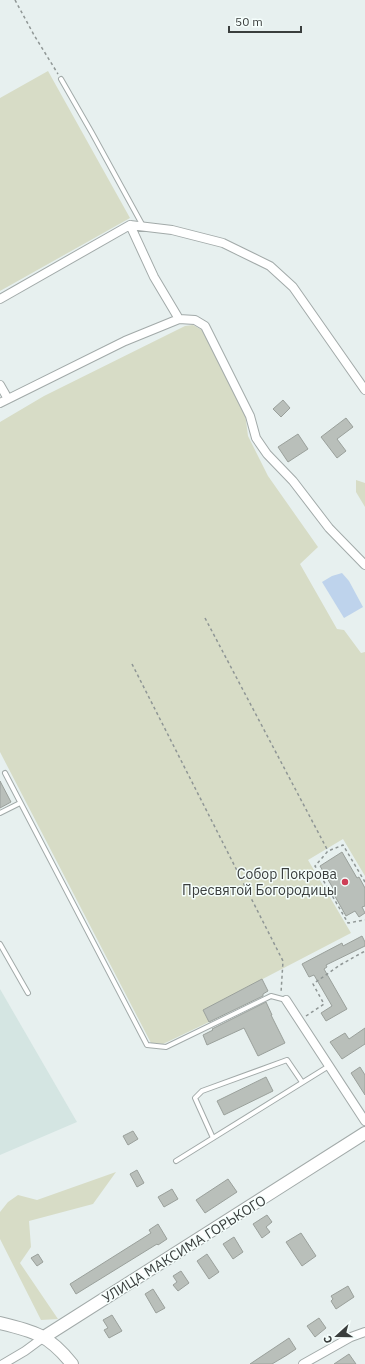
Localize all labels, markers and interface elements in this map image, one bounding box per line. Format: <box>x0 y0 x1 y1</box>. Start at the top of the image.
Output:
scale bar <box>229 8 301 34</box>
text: 50 m <box>235 14 263 29</box>
place label: Собор Покрова Пресвятой Богородицы <box>182 865 338 899</box>
marker: Собор Покрова Пресвятой Богородицы <box>340 877 350 887</box>
street label: УЛИЦА МАКСИМА ГОРЬКОГО <box>99 1191 269 1307</box>
north arrow <box>317 1316 357 1356</box>
text: С <box>320 1334 335 1345</box>

